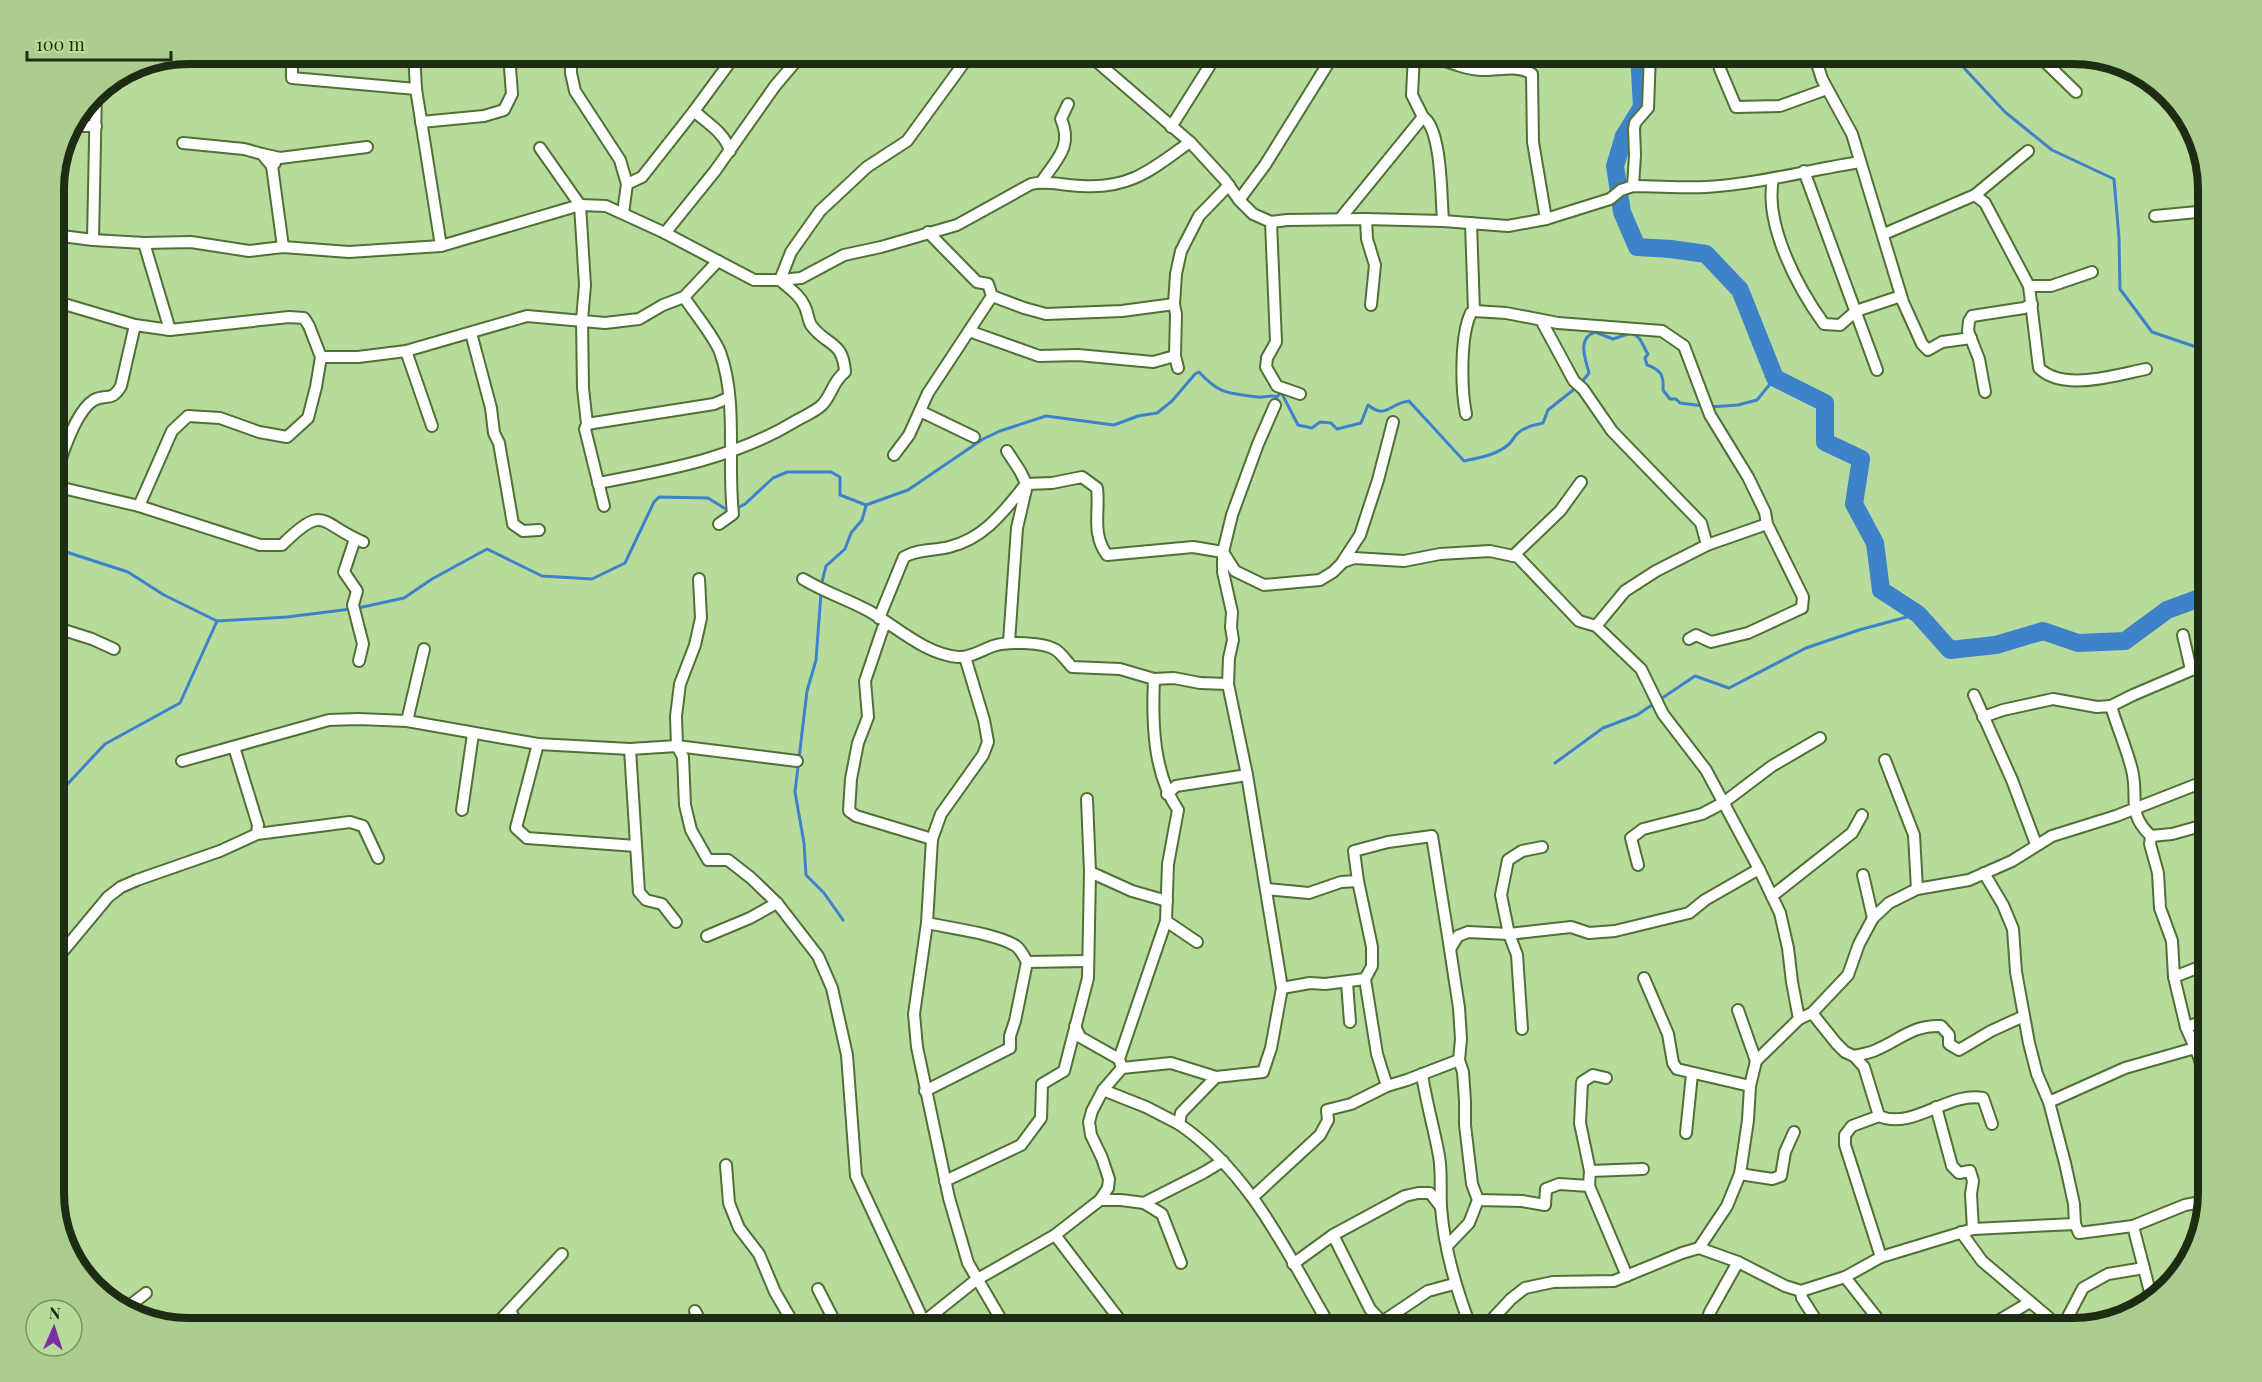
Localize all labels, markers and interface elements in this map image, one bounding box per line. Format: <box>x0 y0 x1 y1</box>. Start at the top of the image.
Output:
scale bar <box>27 24 171 62</box>
text: 100 m <box>36 32 85 56</box>
north arrow <box>24 1298 84 1358</box>
text: N <box>48 1302 62 1323</box>

